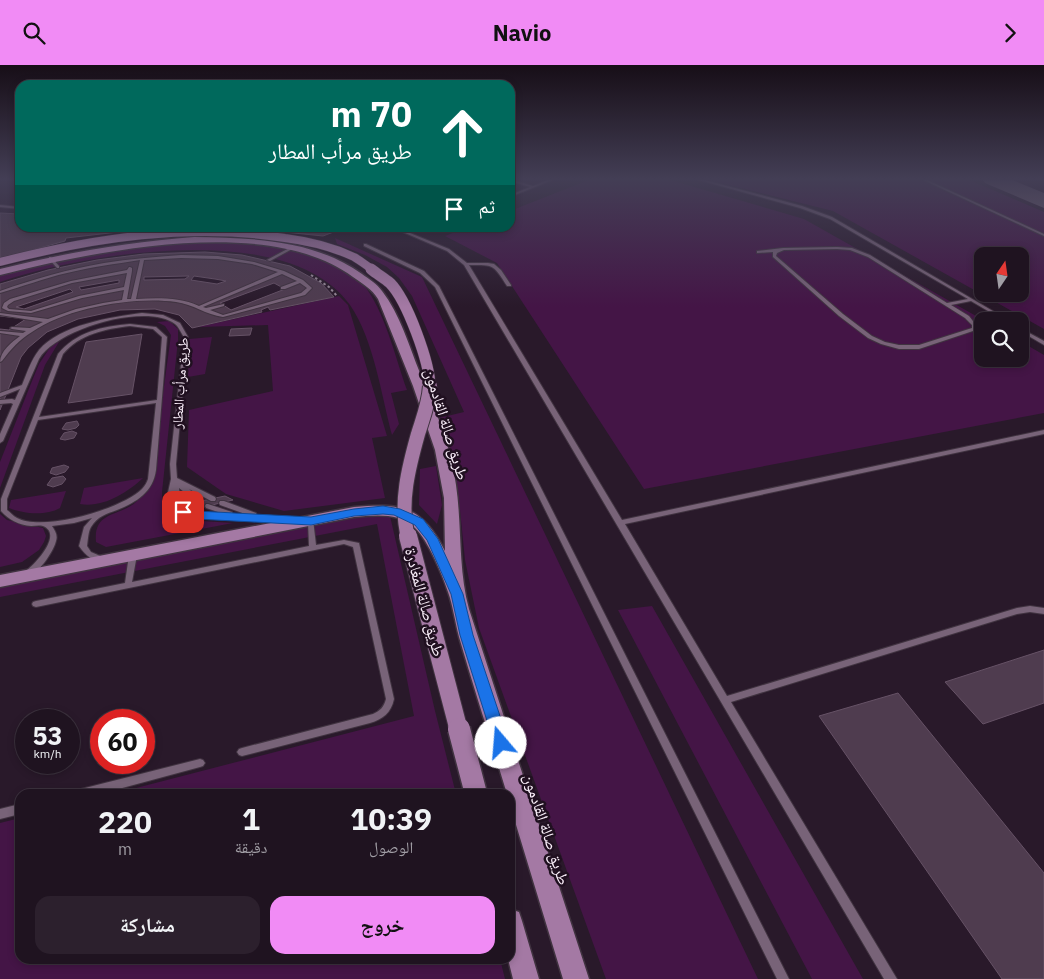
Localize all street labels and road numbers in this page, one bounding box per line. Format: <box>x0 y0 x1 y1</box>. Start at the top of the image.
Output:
street label: طريق مرأب المطار <box>168 337 193 430</box>
street label: طريق صالة القادمون <box>420 366 473 483</box>
street label: طريق صالة المغادرة <box>400 546 449 659</box>
street label: طريق صالة القادمون <box>519 771 574 887</box>

